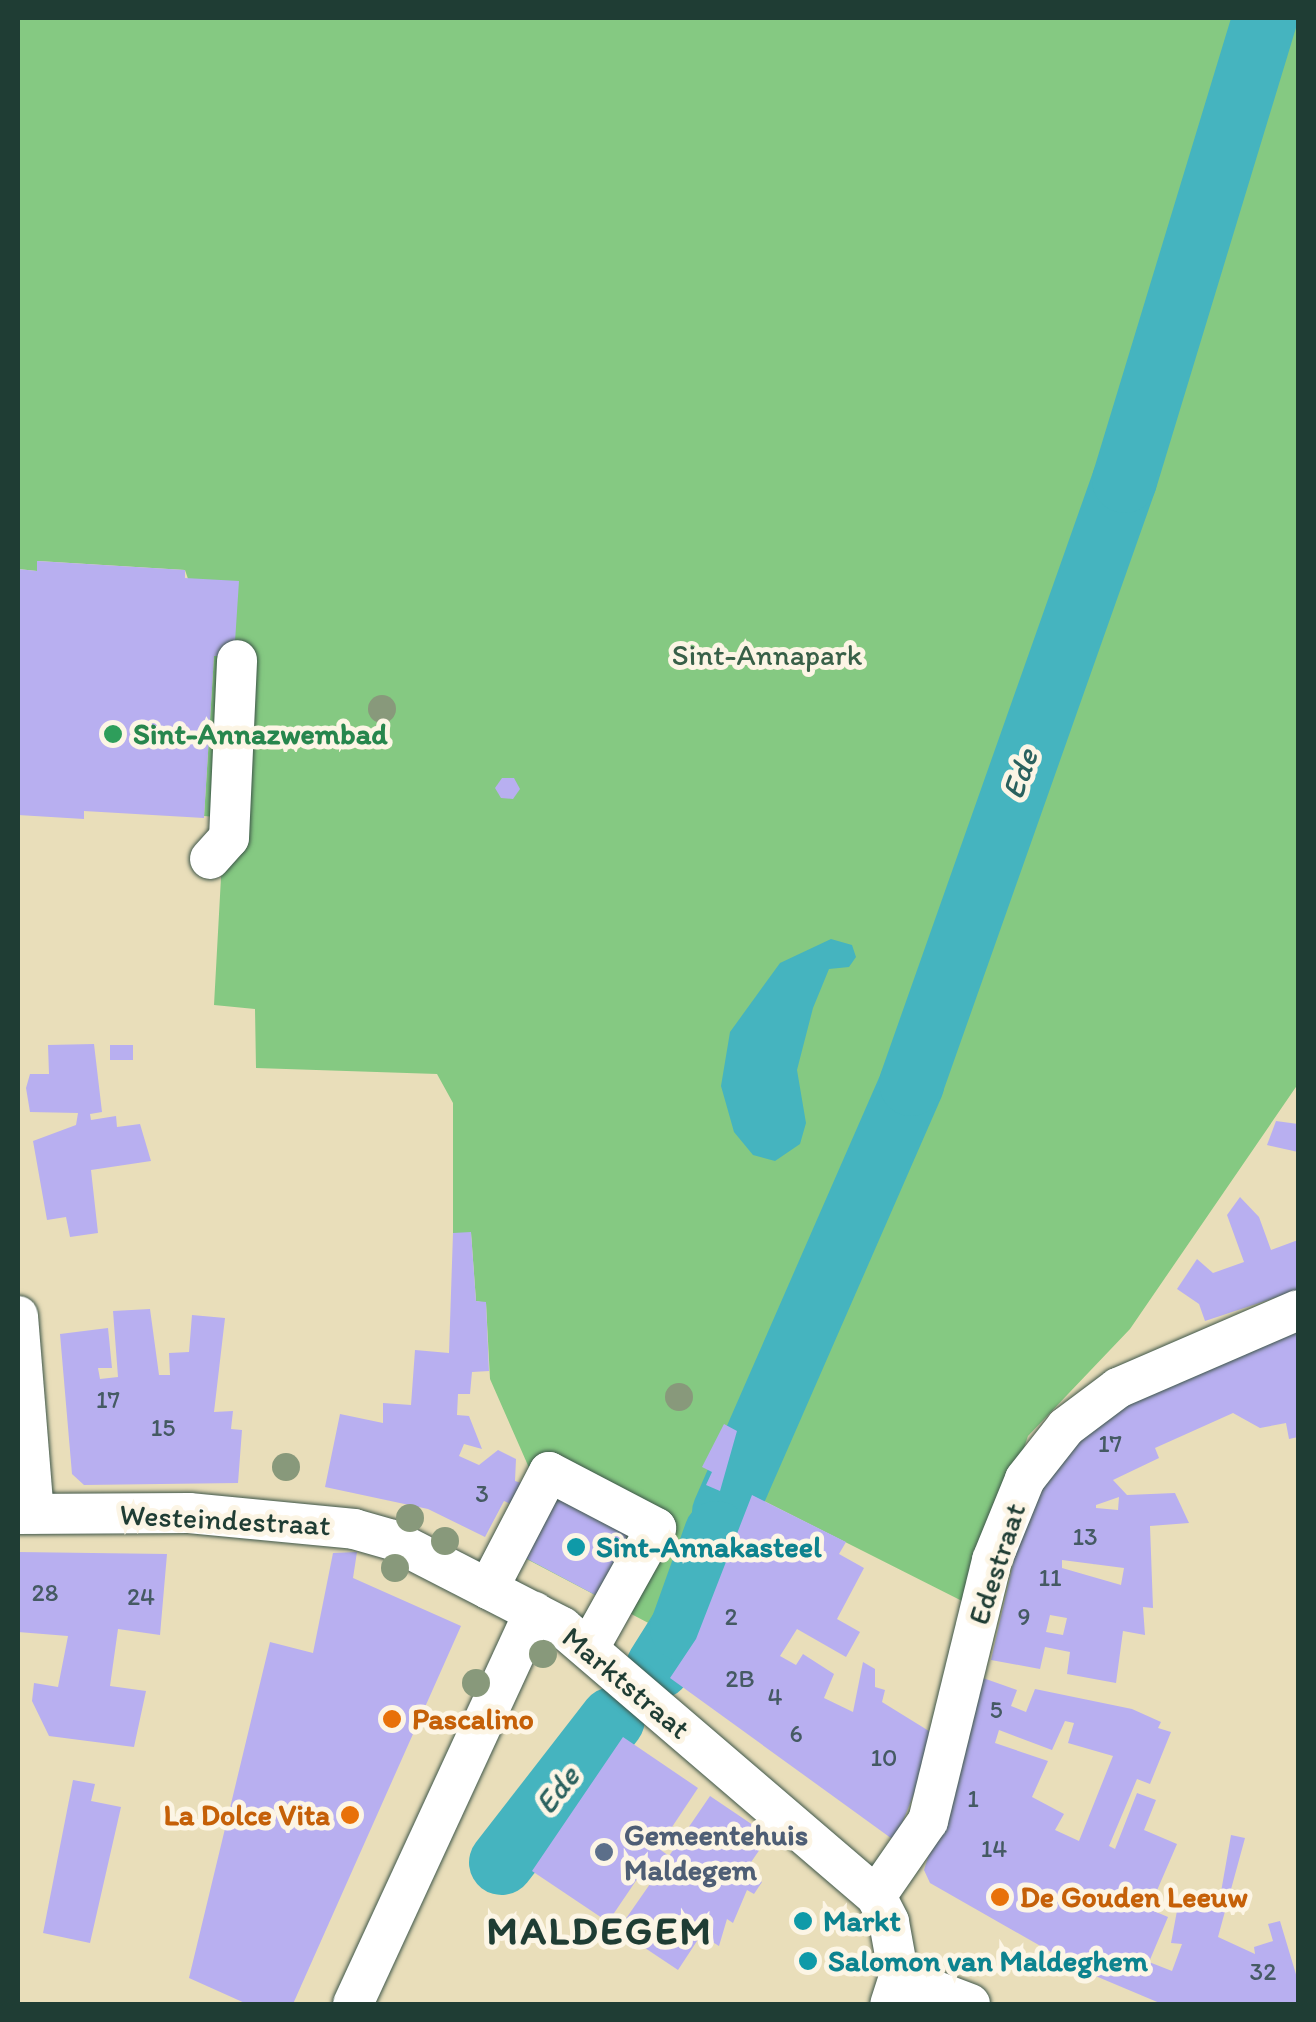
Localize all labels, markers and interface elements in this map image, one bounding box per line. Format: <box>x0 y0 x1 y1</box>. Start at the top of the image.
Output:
park label: Sint-Annapark <box>672 637 862 673</box>
place label: Sint-Annazwembad <box>133 716 388 752</box>
marker: Sint-Annazwembad <box>102 723 124 745</box>
water label: Ede <box>993 744 1047 804</box>
house number: 17 <box>96 1384 120 1414</box>
house number: 15 <box>151 1412 175 1442</box>
house number: 17 <box>1098 1428 1122 1458</box>
house number: 3 <box>475 1478 489 1508</box>
street label: Westeindestraat <box>119 1496 331 1544</box>
street label: Edestraat <box>961 1499 1033 1629</box>
house number: 13 <box>1072 1521 1098 1551</box>
place label: Sint-Annakasteel <box>596 1529 822 1565</box>
marker: Sint-Annakasteel <box>565 1536 587 1558</box>
house number: 11 <box>1038 1562 1062 1592</box>
house number: 28 <box>32 1577 58 1607</box>
house number: 24 <box>127 1581 155 1611</box>
house number: 2 <box>724 1601 738 1631</box>
house number: 9 <box>1017 1601 1031 1631</box>
street label: Marktstraat <box>555 1619 697 1747</box>
house number: 2B <box>725 1663 755 1693</box>
house number: 4 <box>767 1681 783 1711</box>
house number: 5 <box>989 1694 1003 1724</box>
place label: Pascalino <box>412 1701 534 1737</box>
marker: Pascalino <box>381 1708 403 1730</box>
house number: 6 <box>789 1718 803 1748</box>
house number: 10 <box>871 1742 897 1772</box>
water label: Ede <box>526 1758 588 1822</box>
house number: 1 <box>967 1783 979 1813</box>
place label: La Dolce Vita <box>163 1797 330 1833</box>
marker: La Dolce Vita <box>339 1804 361 1826</box>
place label: Gemeentehuis Maldegem <box>624 1817 808 1888</box>
house number: 14 <box>981 1833 1007 1863</box>
marker: Gemeentehuis Maldegem <box>593 1841 615 1863</box>
place label: De Gouden Leeuw <box>1020 1879 1248 1915</box>
marker: De Gouden Leeuw <box>989 1886 1011 1908</box>
place label: Markt <box>823 1903 901 1939</box>
district label: MALDEGEM <box>486 1906 714 1954</box>
marker: Markt <box>792 1910 814 1932</box>
place label: Salomon van Maldeghem <box>828 1943 1148 1979</box>
marker: Salomon van Maldeghem <box>797 1950 819 1972</box>
house number: 32 <box>1250 1956 1276 1986</box>

